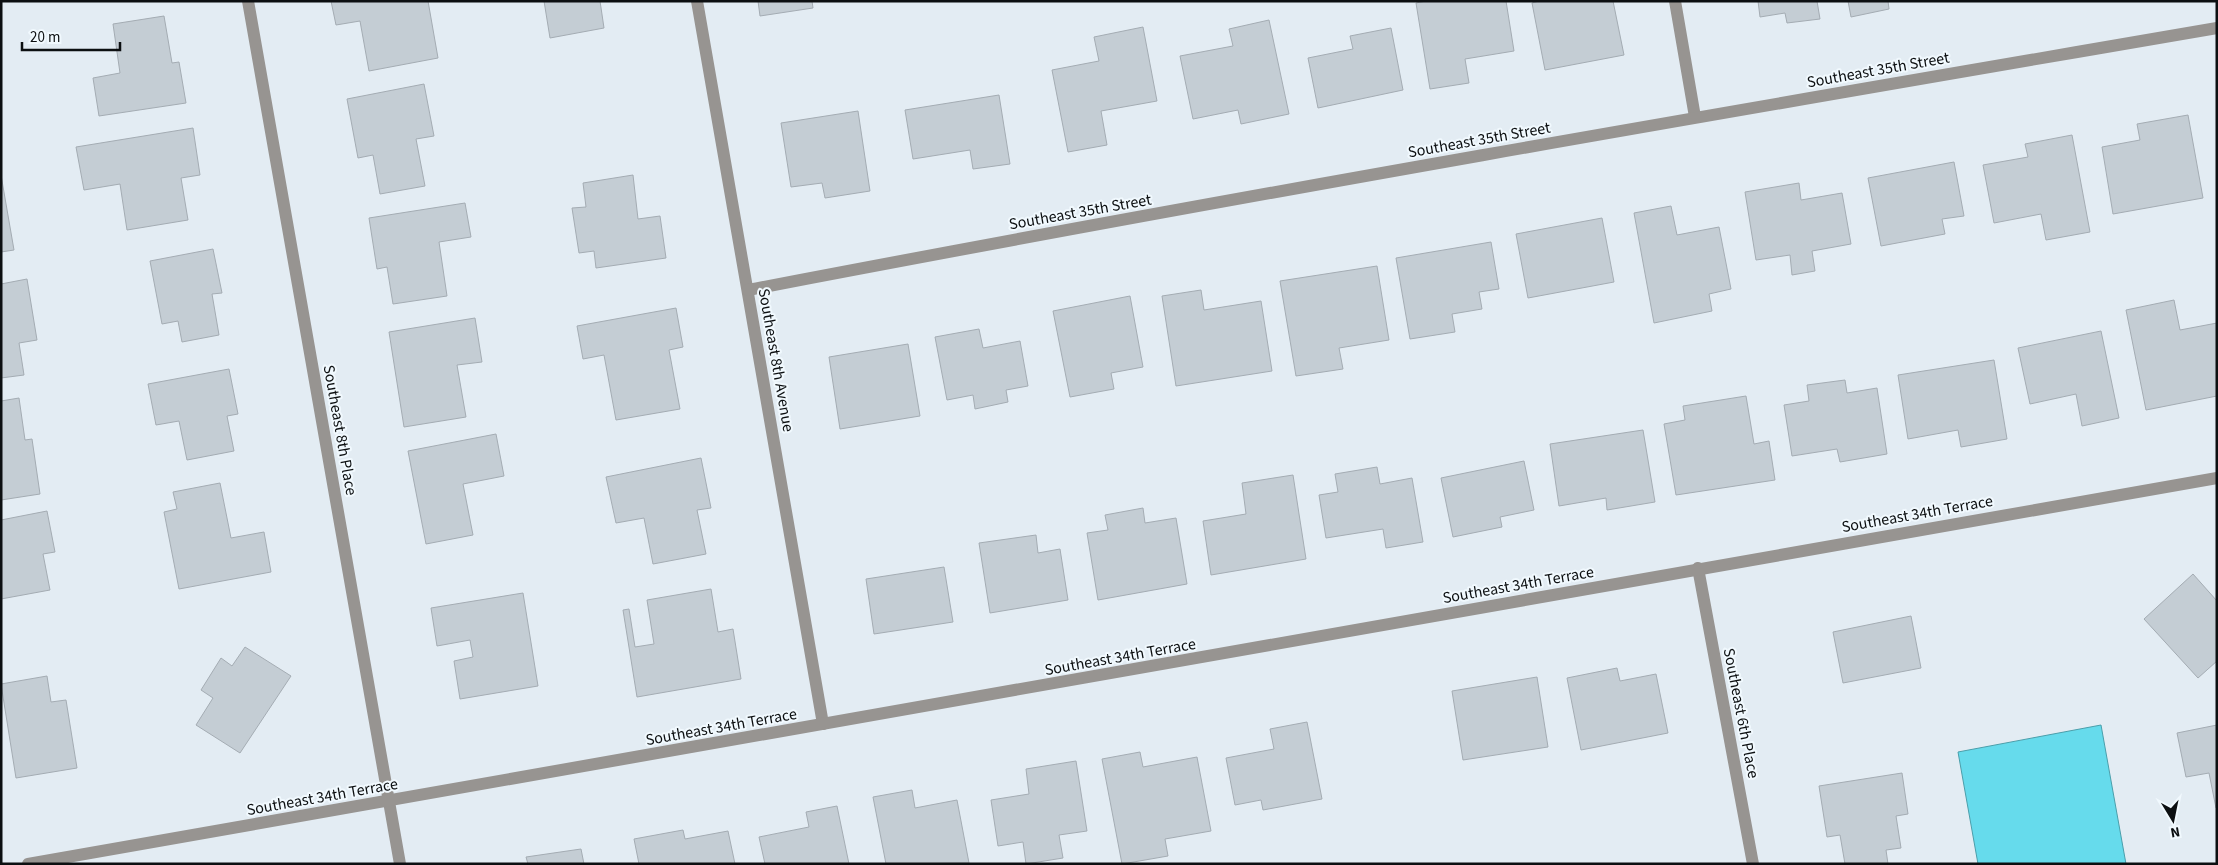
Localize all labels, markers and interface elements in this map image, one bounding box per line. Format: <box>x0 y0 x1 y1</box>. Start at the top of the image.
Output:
scale bar <box>22 20 120 52</box>
text: 20 m <box>30 27 60 48</box>
street label: Southeast 35th Street <box>1805 47 1952 93</box>
street label: Southeast 35th Street <box>1406 117 1553 163</box>
street label: Southeast 35th Street <box>1007 189 1154 235</box>
street label: Southeast 8th Avenue <box>753 287 799 434</box>
street label: Southeast 8th Place <box>318 363 362 497</box>
street label: Southeast 34th Terrace <box>1840 490 1995 538</box>
street label: Southeast 34th Terrace <box>1441 561 1596 609</box>
street label: Southeast 34th Terrace <box>1043 633 1198 681</box>
street label: Southeast 6th Place <box>1718 646 1764 780</box>
street label: Southeast 34th Terrace <box>644 703 799 751</box>
street label: Southeast 34th Terrace <box>245 773 400 821</box>
north arrow <box>2148 795 2198 845</box>
text: N <box>2169 821 2181 842</box>

